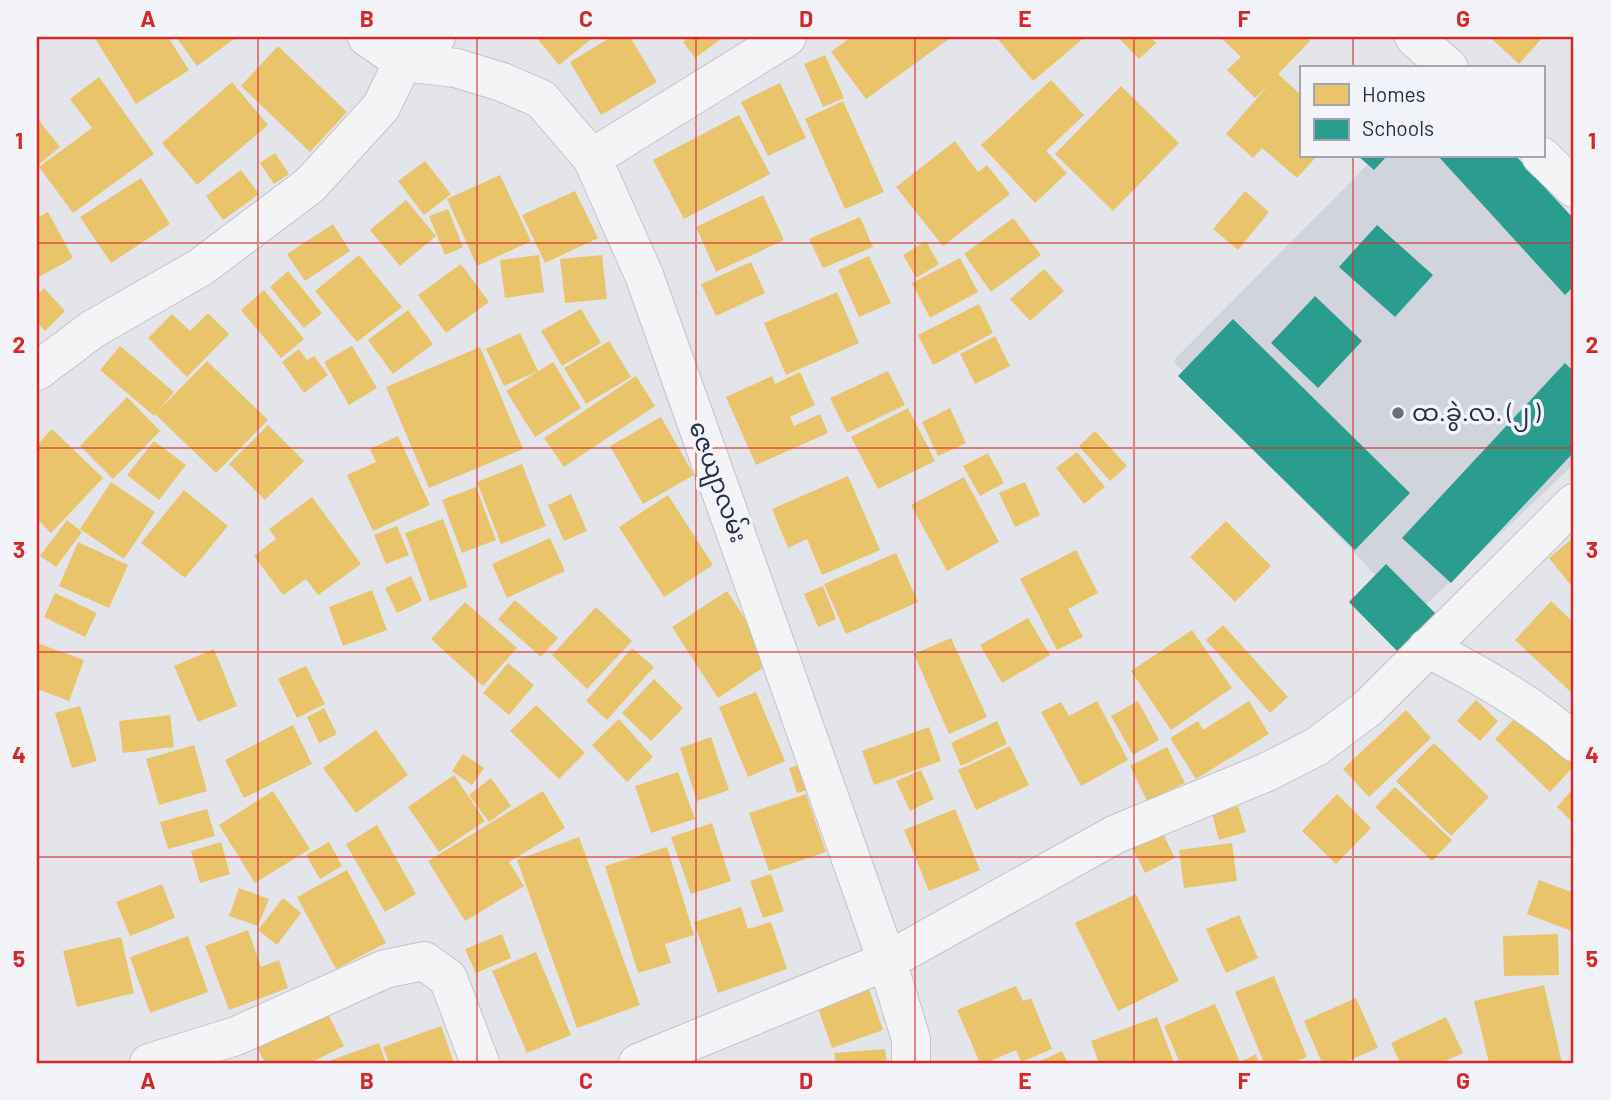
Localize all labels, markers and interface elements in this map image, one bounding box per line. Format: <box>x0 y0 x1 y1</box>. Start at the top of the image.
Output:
text: A <box>140 4 156 32</box>
text: B <box>360 4 374 32</box>
text: C <box>579 4 593 32</box>
text: D <box>799 4 813 32</box>
text: E <box>1018 4 1032 32</box>
text: F <box>1238 4 1251 32</box>
text: G <box>1456 4 1470 32</box>
legend <box>1300 66 1544 158</box>
text: Homes <box>1362 81 1426 106</box>
text: Schools <box>1362 115 1434 140</box>
text: 1 <box>15 126 23 154</box>
text: 1 <box>1588 126 1596 154</box>
text: 2 <box>13 330 25 358</box>
text: 2 <box>1586 330 1598 358</box>
place label: ထ.ခွဲ.လ. (၂ ) <box>1412 397 1541 432</box>
marker: ထ.ခွဲ.လ. (၂ ) <box>1390 405 1406 421</box>
street label: ဇေယျာလမ်း <box>678 417 755 548</box>
text: 3 <box>13 535 25 563</box>
text: 3 <box>1586 535 1598 563</box>
text: 4 <box>12 740 26 768</box>
text: 4 <box>1585 740 1599 768</box>
text: 5 <box>13 944 25 972</box>
text: 5 <box>1586 944 1598 972</box>
text: A <box>140 1066 156 1094</box>
text: B <box>360 1066 374 1094</box>
text: C <box>579 1066 593 1094</box>
text: D <box>799 1066 813 1094</box>
text: E <box>1018 1066 1032 1094</box>
text: F <box>1238 1066 1251 1094</box>
text: G <box>1456 1066 1470 1094</box>

